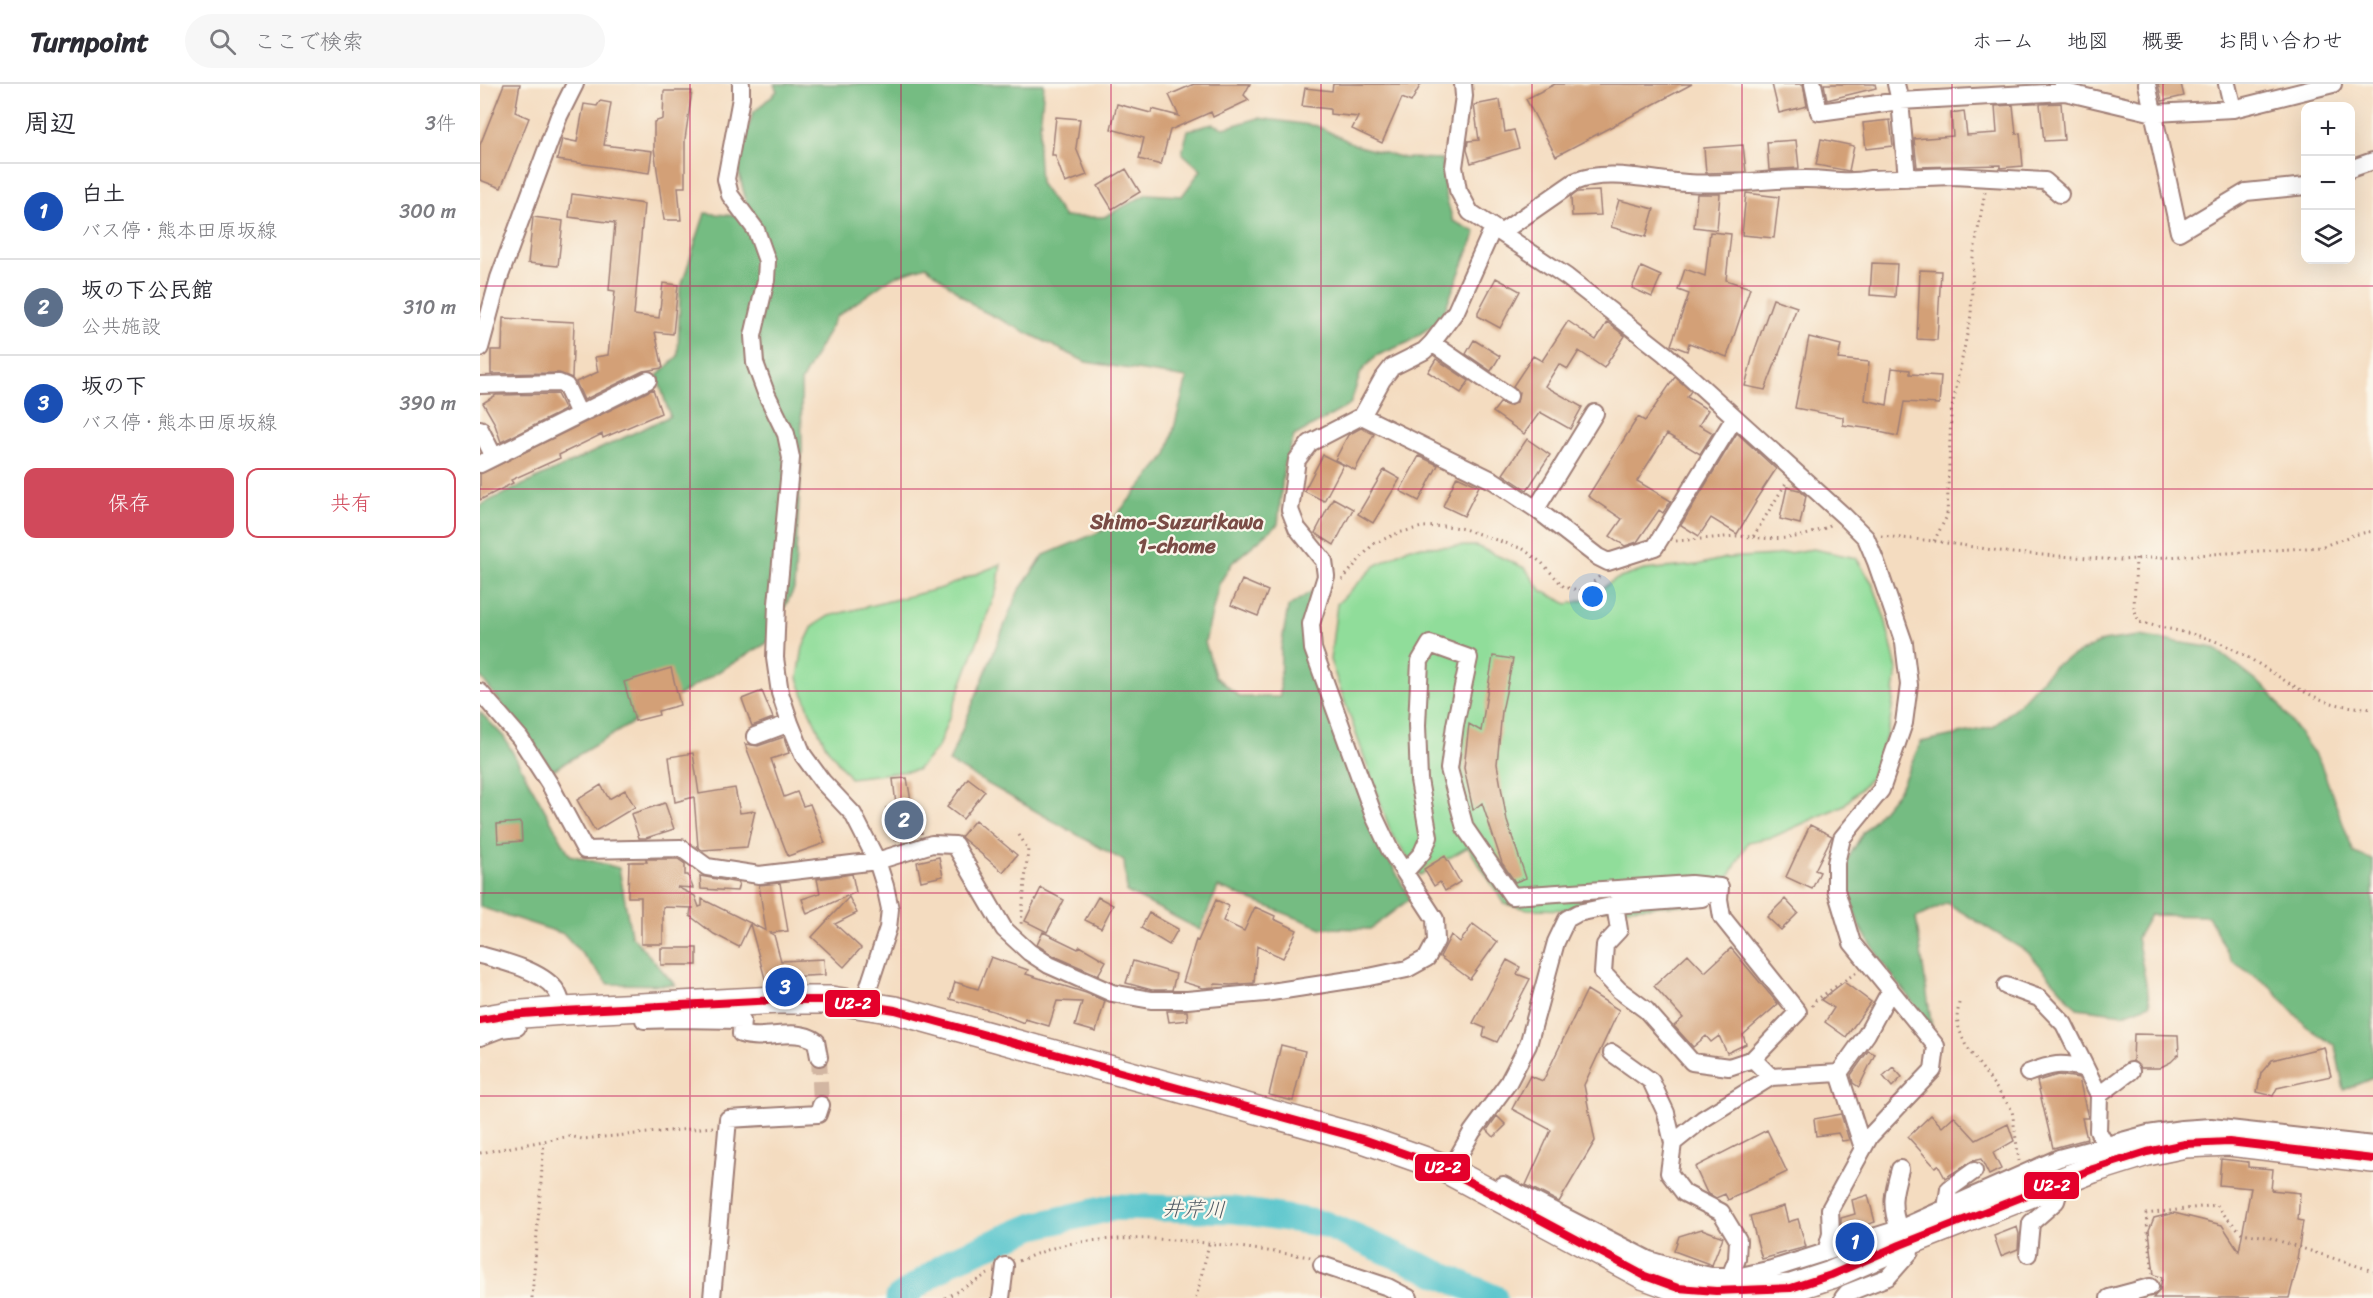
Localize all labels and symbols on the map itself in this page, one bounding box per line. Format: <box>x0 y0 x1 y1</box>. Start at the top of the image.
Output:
district label: Shimo-Suzurikawa 1-chome <box>1089 503 1264 565</box>
your location <box>1578 582 1607 611</box>
pin: 2 <box>884 798 924 842</box>
pin: 3 <box>766 964 804 1010</box>
line badge: U2-2 <box>824 989 881 1018</box>
text: U2-2 <box>835 989 872 1018</box>
line badge: U2-2 <box>1414 1153 1471 1182</box>
text: U2-2 <box>1425 1153 1462 1182</box>
line badge: U2-2 <box>2023 1171 2080 1200</box>
text: U2-2 <box>2034 1171 2071 1200</box>
water label: 井芹川 <box>1162 1189 1226 1229</box>
pin: 1 <box>1836 1220 1874 1264</box>

